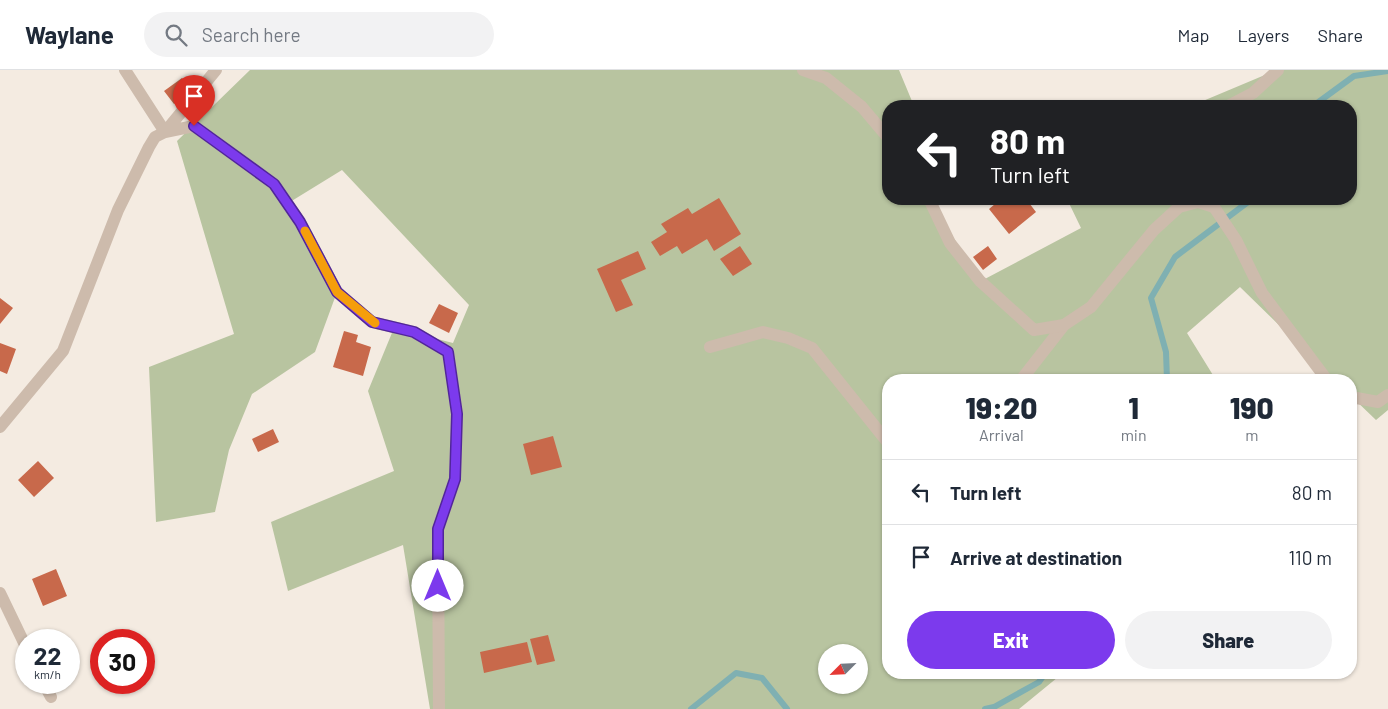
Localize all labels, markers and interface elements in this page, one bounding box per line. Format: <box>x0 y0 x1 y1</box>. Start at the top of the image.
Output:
search box <box>144 12 494 57</box>
text: Waylane <box>25 20 114 49</box>
icon: search <box>162 21 190 49</box>
text: Search here <box>202 23 301 46</box>
text: Map <box>1177 24 1209 46</box>
text: Layers <box>1237 24 1290 46</box>
text: Share <box>1318 24 1363 46</box>
pin <box>173 75 215 126</box>
icon: arrive <box>180 82 208 110</box>
text: 80 m <box>990 119 1065 161</box>
icon: left <box>907 120 972 185</box>
text: Turn left <box>990 161 1070 187</box>
text: 19:20 <box>965 389 1037 425</box>
text: 1 <box>1128 389 1139 425</box>
text: 190 <box>1230 389 1274 425</box>
text: Arrival <box>979 425 1024 444</box>
text: min <box>1121 425 1147 444</box>
text: m <box>1245 425 1258 444</box>
icon: left <box>907 478 935 506</box>
text: Turn left <box>950 481 1021 504</box>
text: 80 m <box>1292 481 1332 504</box>
icon: arrive <box>907 543 935 571</box>
text: Arrive at destination <box>950 546 1122 569</box>
text: 110 m <box>1288 546 1332 569</box>
position arrow <box>411 559 463 611</box>
button: Exit <box>907 611 1115 669</box>
button: Share <box>1125 611 1332 669</box>
speed limit sign: 30 <box>90 629 155 694</box>
text: 22 <box>33 640 62 670</box>
north arrow <box>818 644 868 694</box>
map controls <box>818 644 868 694</box>
text: km/h <box>34 667 61 681</box>

